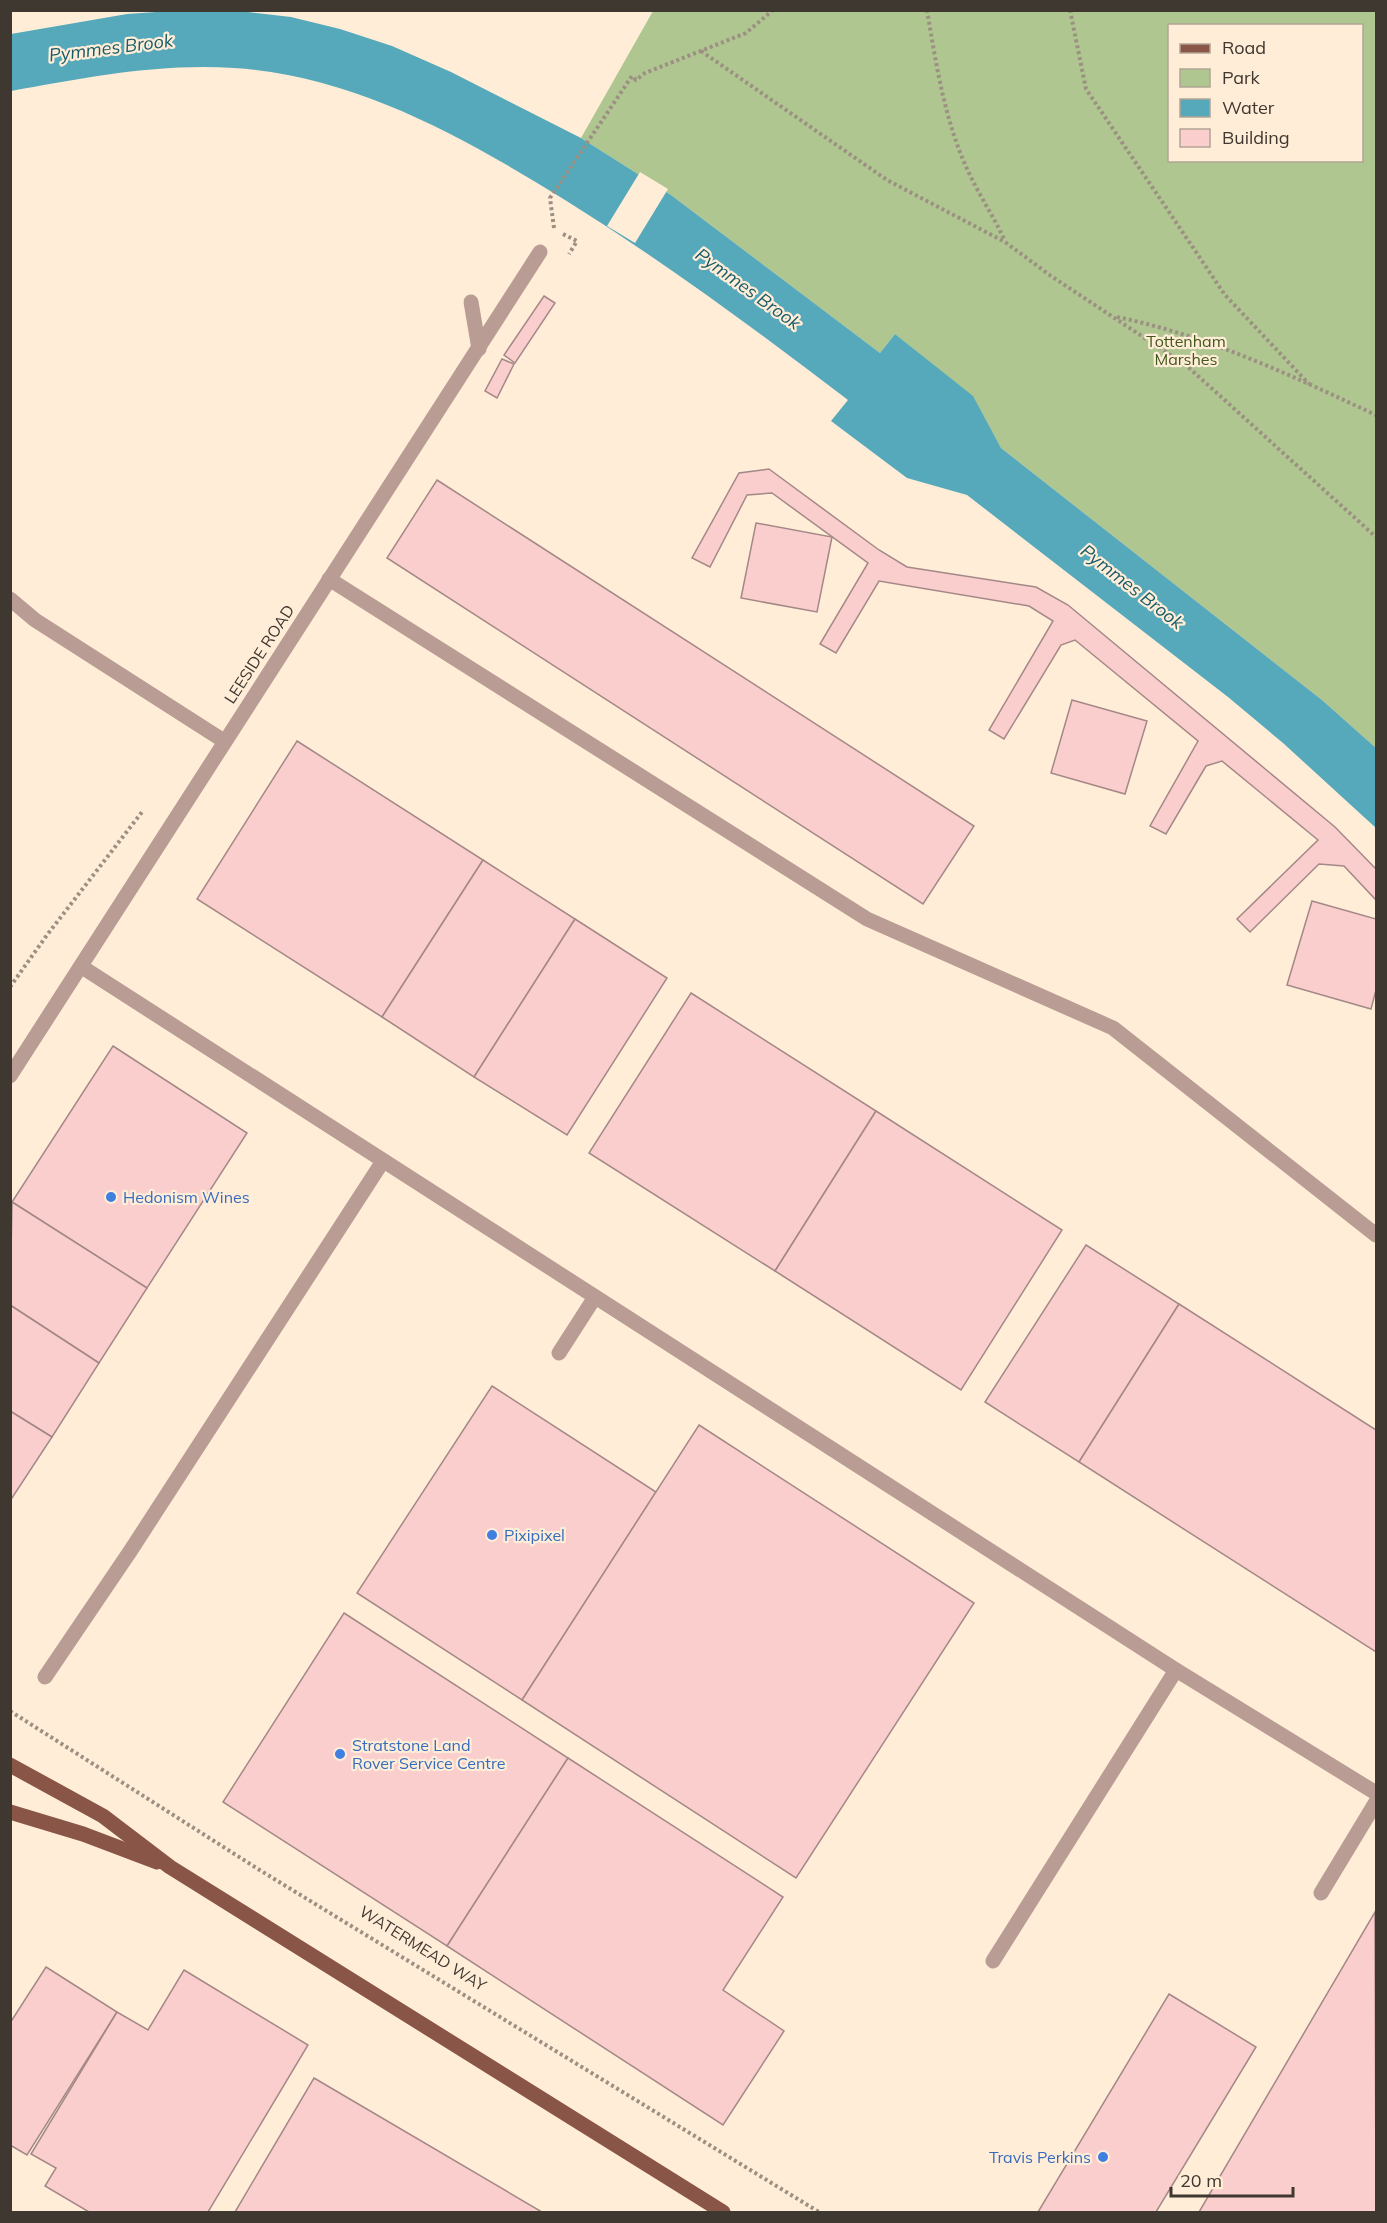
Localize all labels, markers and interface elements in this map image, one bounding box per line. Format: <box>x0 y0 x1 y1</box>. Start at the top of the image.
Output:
legend <box>1168 24 1363 162</box>
water label: Pymmes Brook <box>48 28 175 67</box>
text: Road <box>1222 36 1266 59</box>
text: Park <box>1222 66 1261 89</box>
text: Water <box>1222 96 1275 119</box>
text: Building <box>1222 126 1290 149</box>
water label: Pymmes Brook <box>691 243 806 335</box>
park label: Tottenham Marshes <box>1146 331 1226 369</box>
water label: Pymmes Brook <box>1076 539 1189 635</box>
street label: LEESIDE ROAD <box>220 601 298 707</box>
place label: Hedonism Wines <box>123 1187 250 1207</box>
marker: Hedonism Wines <box>104 1190 118 1204</box>
place label: Pixipixel <box>504 1525 565 1545</box>
marker: Pixipixel <box>485 1528 499 1542</box>
place label: Stratstone Land Rover Service Centre <box>352 1735 505 1773</box>
marker: Stratstone Land Rover Service Centre <box>333 1747 347 1761</box>
street label: WATERMEAD WAY <box>356 1901 490 1995</box>
place label: Travis Perkins <box>989 2147 1091 2167</box>
marker: Travis Perkins <box>1096 2150 1110 2164</box>
scale bar <box>1171 2160 1292 2198</box>
text: 20 m <box>1180 2169 1222 2192</box>

